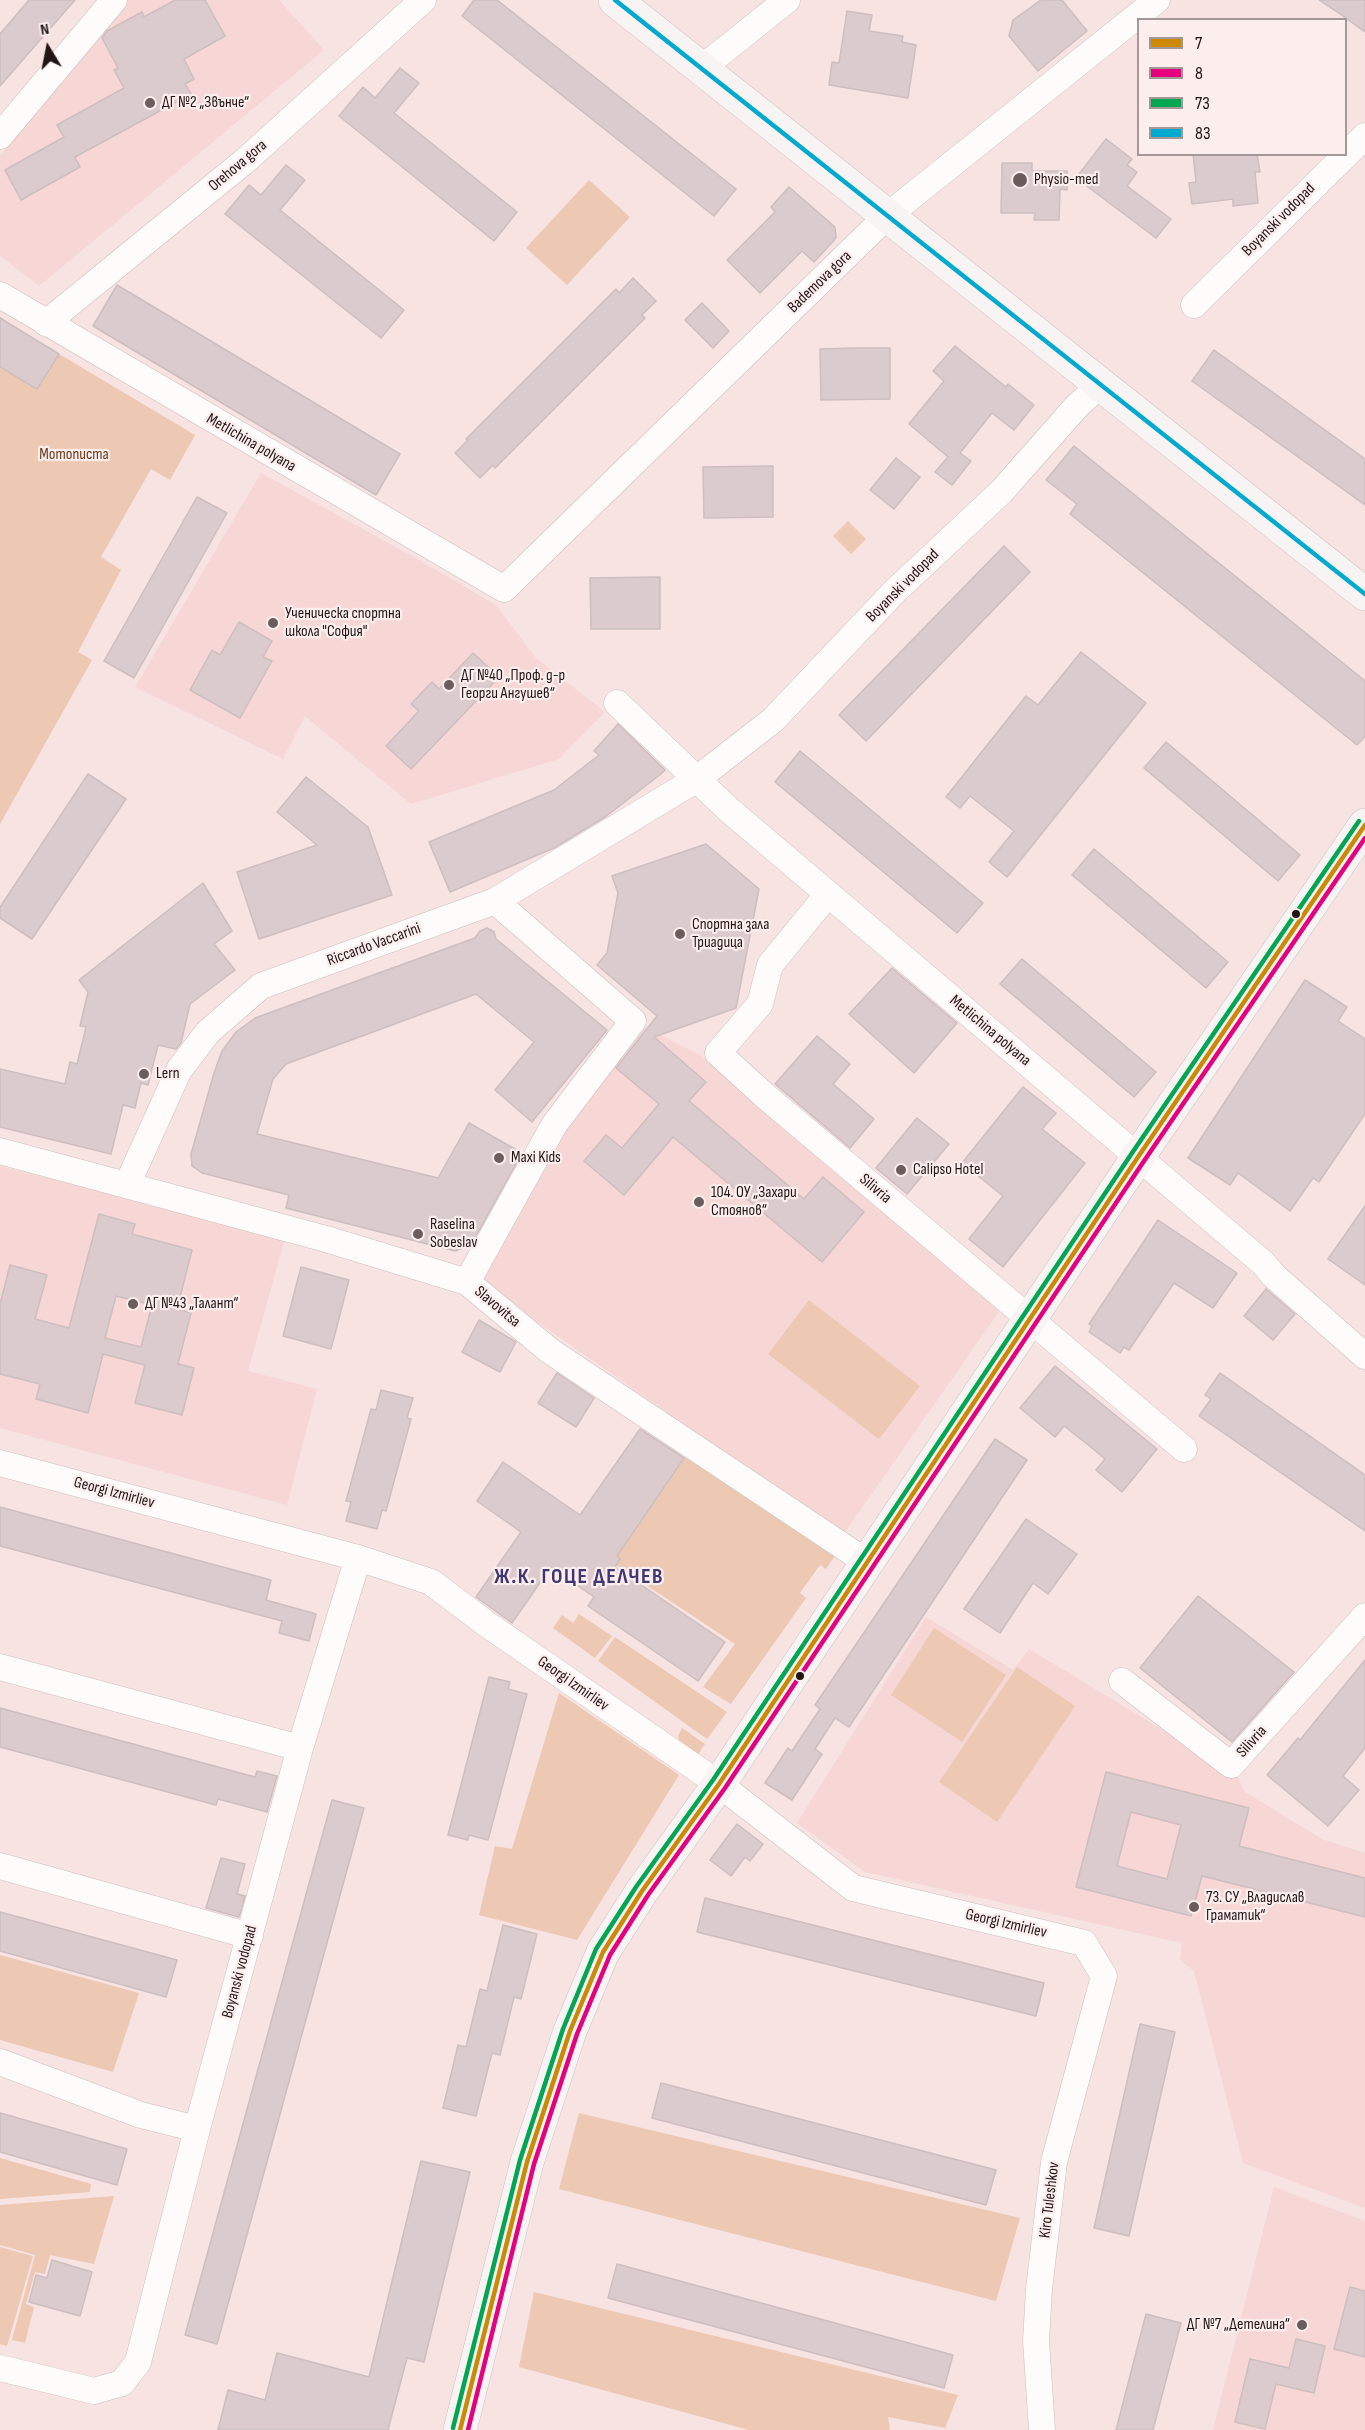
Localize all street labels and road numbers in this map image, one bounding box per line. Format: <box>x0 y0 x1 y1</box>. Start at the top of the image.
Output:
street label: Orehova gora <box>205 136 271 196</box>
street label: Boyanski vodopad <box>1238 179 1320 261</box>
street label: Bademova gora <box>784 247 856 317</box>
street label: Metlichina polyana <box>203 410 299 476</box>
street label: Boyanski vodopad <box>862 545 944 627</box>
street label: Riccardo Vaccarini <box>325 919 423 971</box>
street label: Metlichina polyana <box>945 991 1035 1071</box>
street label: Silivria <box>855 1170 895 1208</box>
street label: Slavovitsa <box>470 1282 524 1332</box>
street label: Georgi Izmirliev <box>72 1473 156 1513</box>
street label: Georgi Izmirliev <box>534 1652 612 1716</box>
street label: Silivria <box>1233 1722 1271 1762</box>
street label: Georgi Izmirliev <box>964 1905 1048 1943</box>
street label: Boyanski vodopad <box>218 1923 262 2021</box>
street label: Kiro Tuleshkov <box>1036 2161 1064 2239</box>

